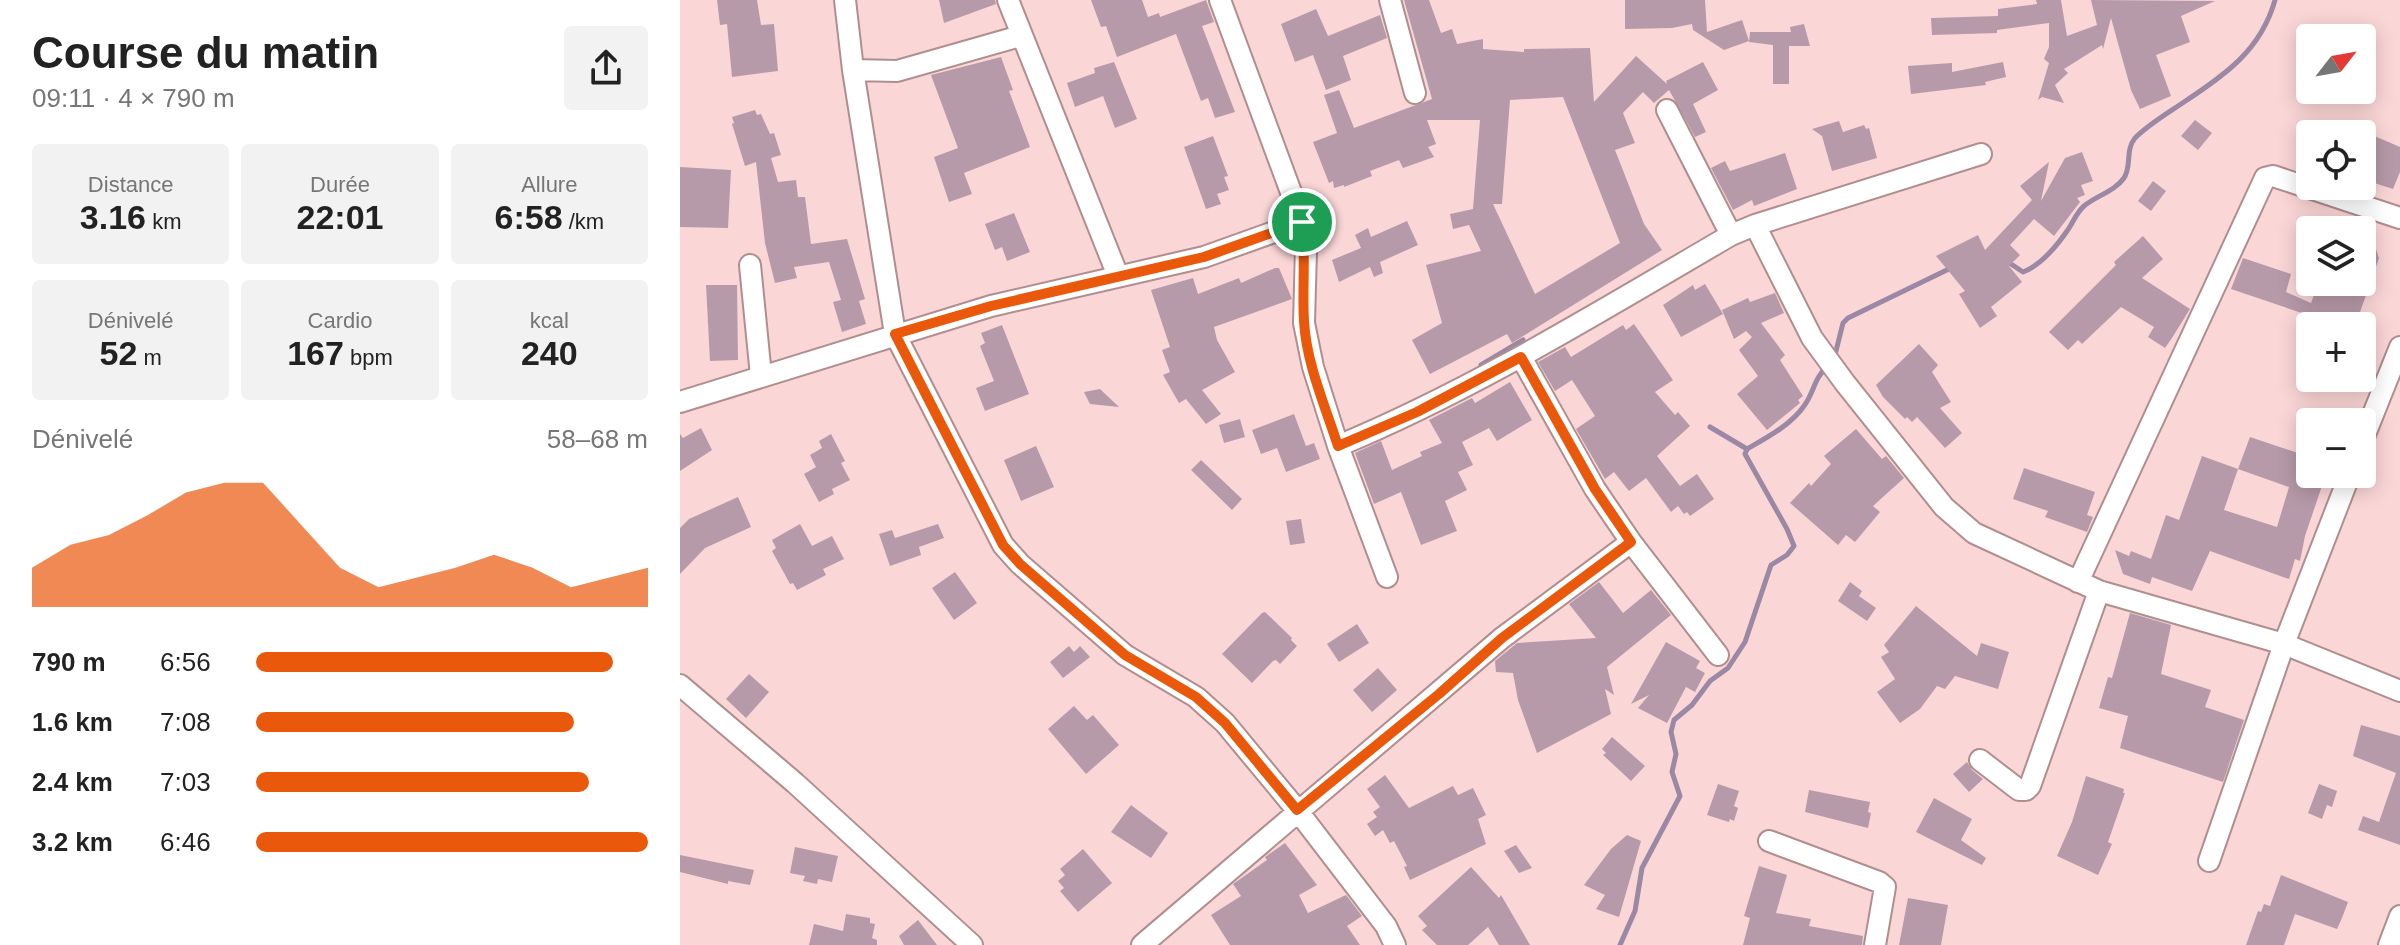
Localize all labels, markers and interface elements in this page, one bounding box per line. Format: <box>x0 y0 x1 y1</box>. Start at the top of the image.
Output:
north arrow <box>2296 24 2376 104</box>
map controls <box>2296 24 2376 488</box>
button: share <box>564 26 648 110</box>
text: Course du matin <box>32 28 379 77</box>
text: 09:11 · 4 × 790 m <box>32 83 235 113</box>
button: locate <box>2296 120 2376 200</box>
text: Distance <box>88 172 173 197</box>
text: Durée <box>310 172 370 197</box>
text: Allure <box>521 172 577 197</box>
pin <box>1268 188 1336 256</box>
text: 3.16 <box>80 198 146 236</box>
text: 22:01 <box>297 198 383 236</box>
text: 6:58 <box>495 198 563 236</box>
icon: arrive <box>1280 200 1324 244</box>
text: km <box>146 209 181 234</box>
text: /km <box>563 209 604 234</box>
button: layers <box>2296 216 2376 296</box>
text: Dénivelé <box>88 308 173 333</box>
text: Cardio <box>308 308 372 333</box>
text: kcal <box>530 308 569 333</box>
button: + <box>2296 312 2376 392</box>
text: 52 <box>100 334 137 372</box>
text: 167 <box>287 334 344 372</box>
text: 240 <box>521 334 578 372</box>
text: m <box>137 345 162 370</box>
text: bpm <box>344 345 393 370</box>
button: − <box>2296 408 2376 488</box>
text: Dénivelé <box>32 424 133 454</box>
text: 58–68 m <box>547 424 648 454</box>
text: 790 m <box>32 647 106 677</box>
text: 6:56 <box>160 647 211 677</box>
text: 1.6 km <box>32 707 113 737</box>
text: 7:08 <box>160 707 211 737</box>
text: 2.4 km <box>32 767 113 797</box>
text: 7:03 <box>160 767 211 797</box>
text: 3.2 km <box>32 827 113 857</box>
text: 6:46 <box>160 827 211 857</box>

